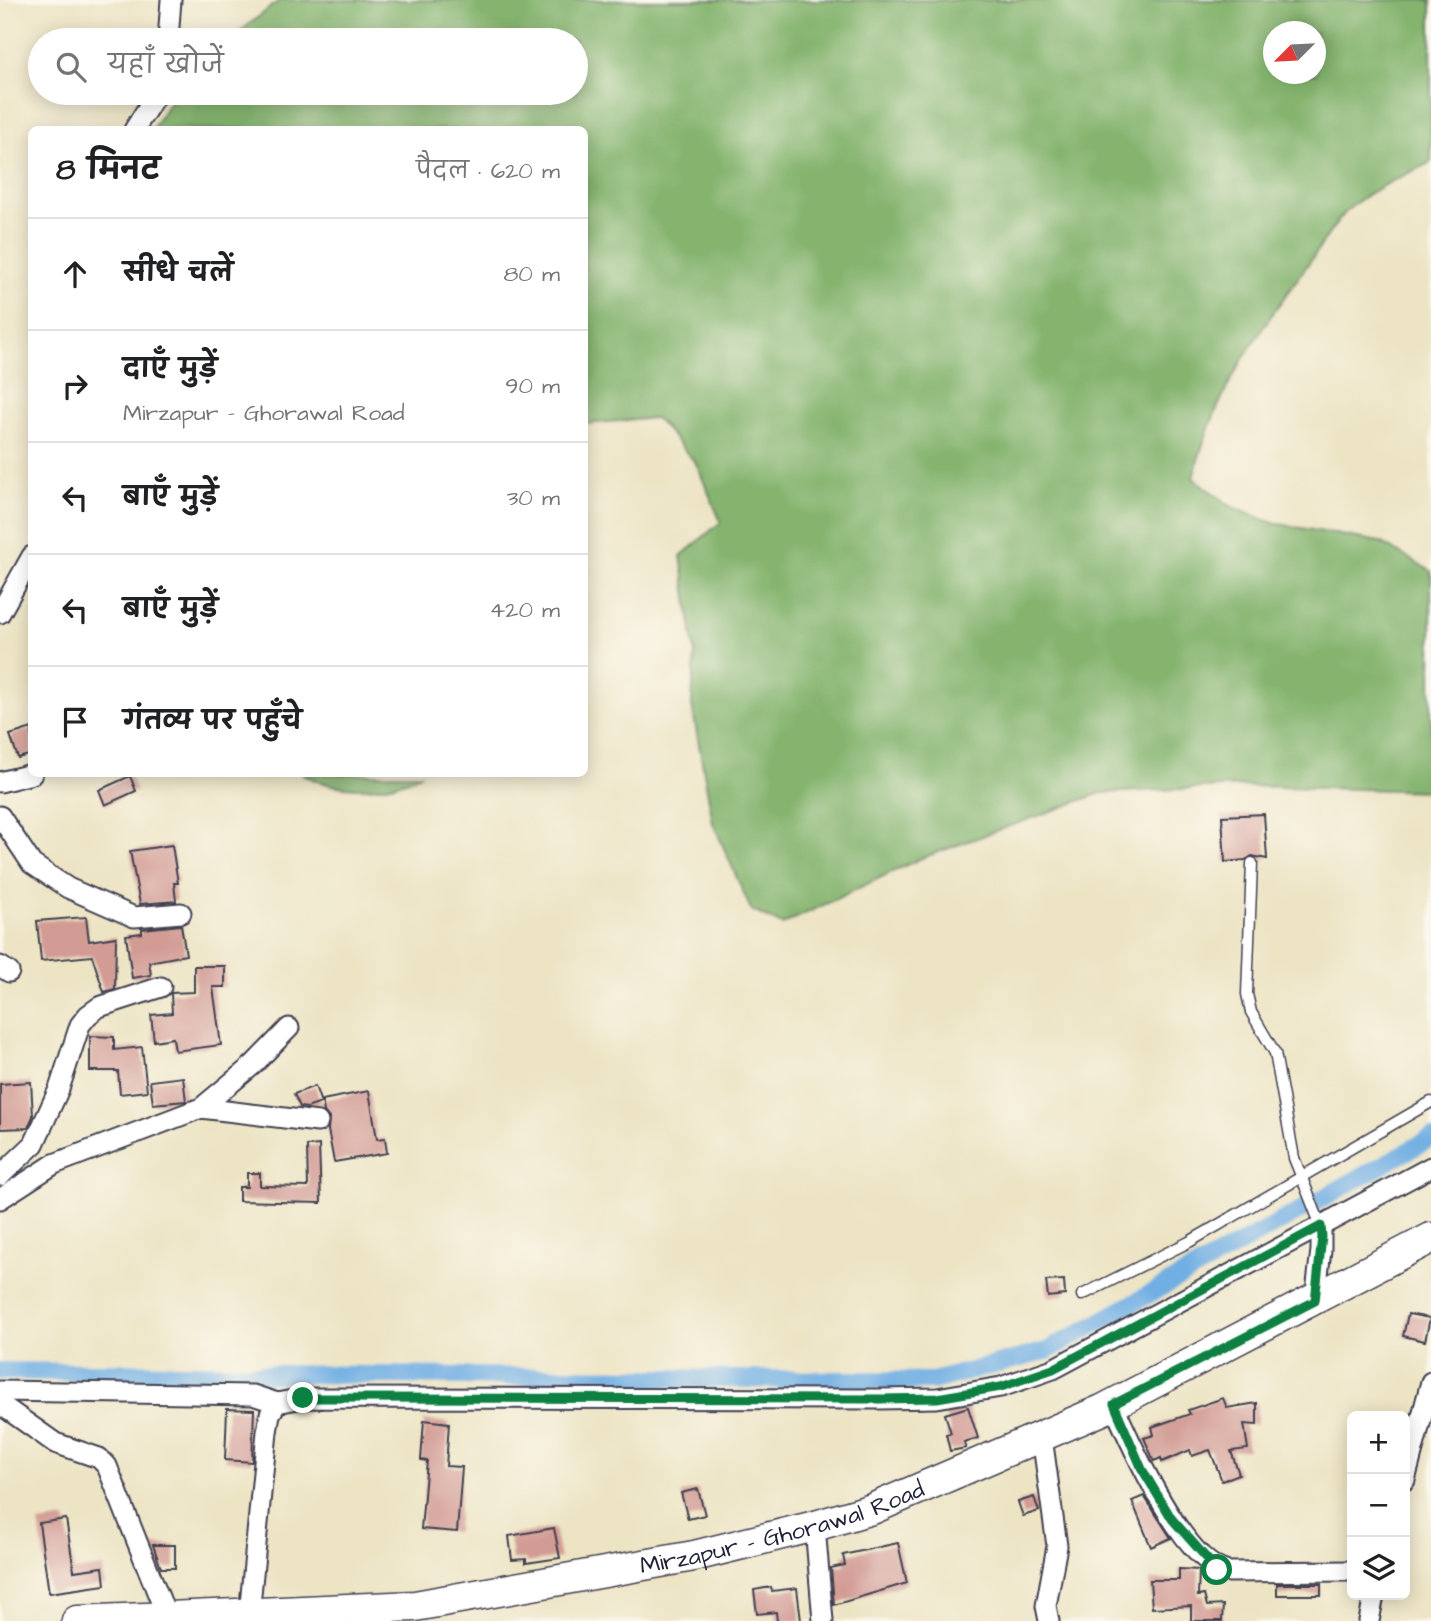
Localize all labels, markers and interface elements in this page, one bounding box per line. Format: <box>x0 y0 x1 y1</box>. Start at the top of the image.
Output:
north arrow <box>1263 21 1326 84</box>
search box <box>28 28 588 105</box>
text: यहाँ खोजें <box>108 47 224 83</box>
icon: search <box>52 48 90 86</box>
text: 8 मिनट <box>56 149 160 191</box>
text: पैदल · 620 m <box>416 155 560 187</box>
icon: ahead <box>56 255 94 293</box>
text: सीधे चलें <box>123 255 233 291</box>
text: 80 m <box>503 258 560 290</box>
text: दाएँ मुड़ें <box>123 351 217 387</box>
icon: right <box>56 367 94 405</box>
text: 90 m <box>505 370 560 402</box>
text: Mirzapur - Ghorawal Road <box>123 397 405 429</box>
icon: left <box>56 479 94 517</box>
text: बाएँ मुड़ें <box>123 479 218 515</box>
text: 30 m <box>507 482 560 514</box>
icon: left <box>56 591 94 629</box>
text: बाएँ मुड़ें <box>123 591 218 627</box>
text: 420 m <box>490 594 560 626</box>
icon: arrive <box>56 703 94 741</box>
text: गंतव्य पर पहुँचे <box>123 703 302 739</box>
route end <box>287 1382 318 1413</box>
map controls <box>1347 1411 1410 1600</box>
button: + <box>1347 1411 1410 1474</box>
street label: Mirzapur - Ghorawal Road <box>637 1473 930 1583</box>
button: − <box>1347 1474 1410 1537</box>
button: layers <box>1347 1537 1410 1600</box>
route start <box>1201 1554 1232 1585</box>

